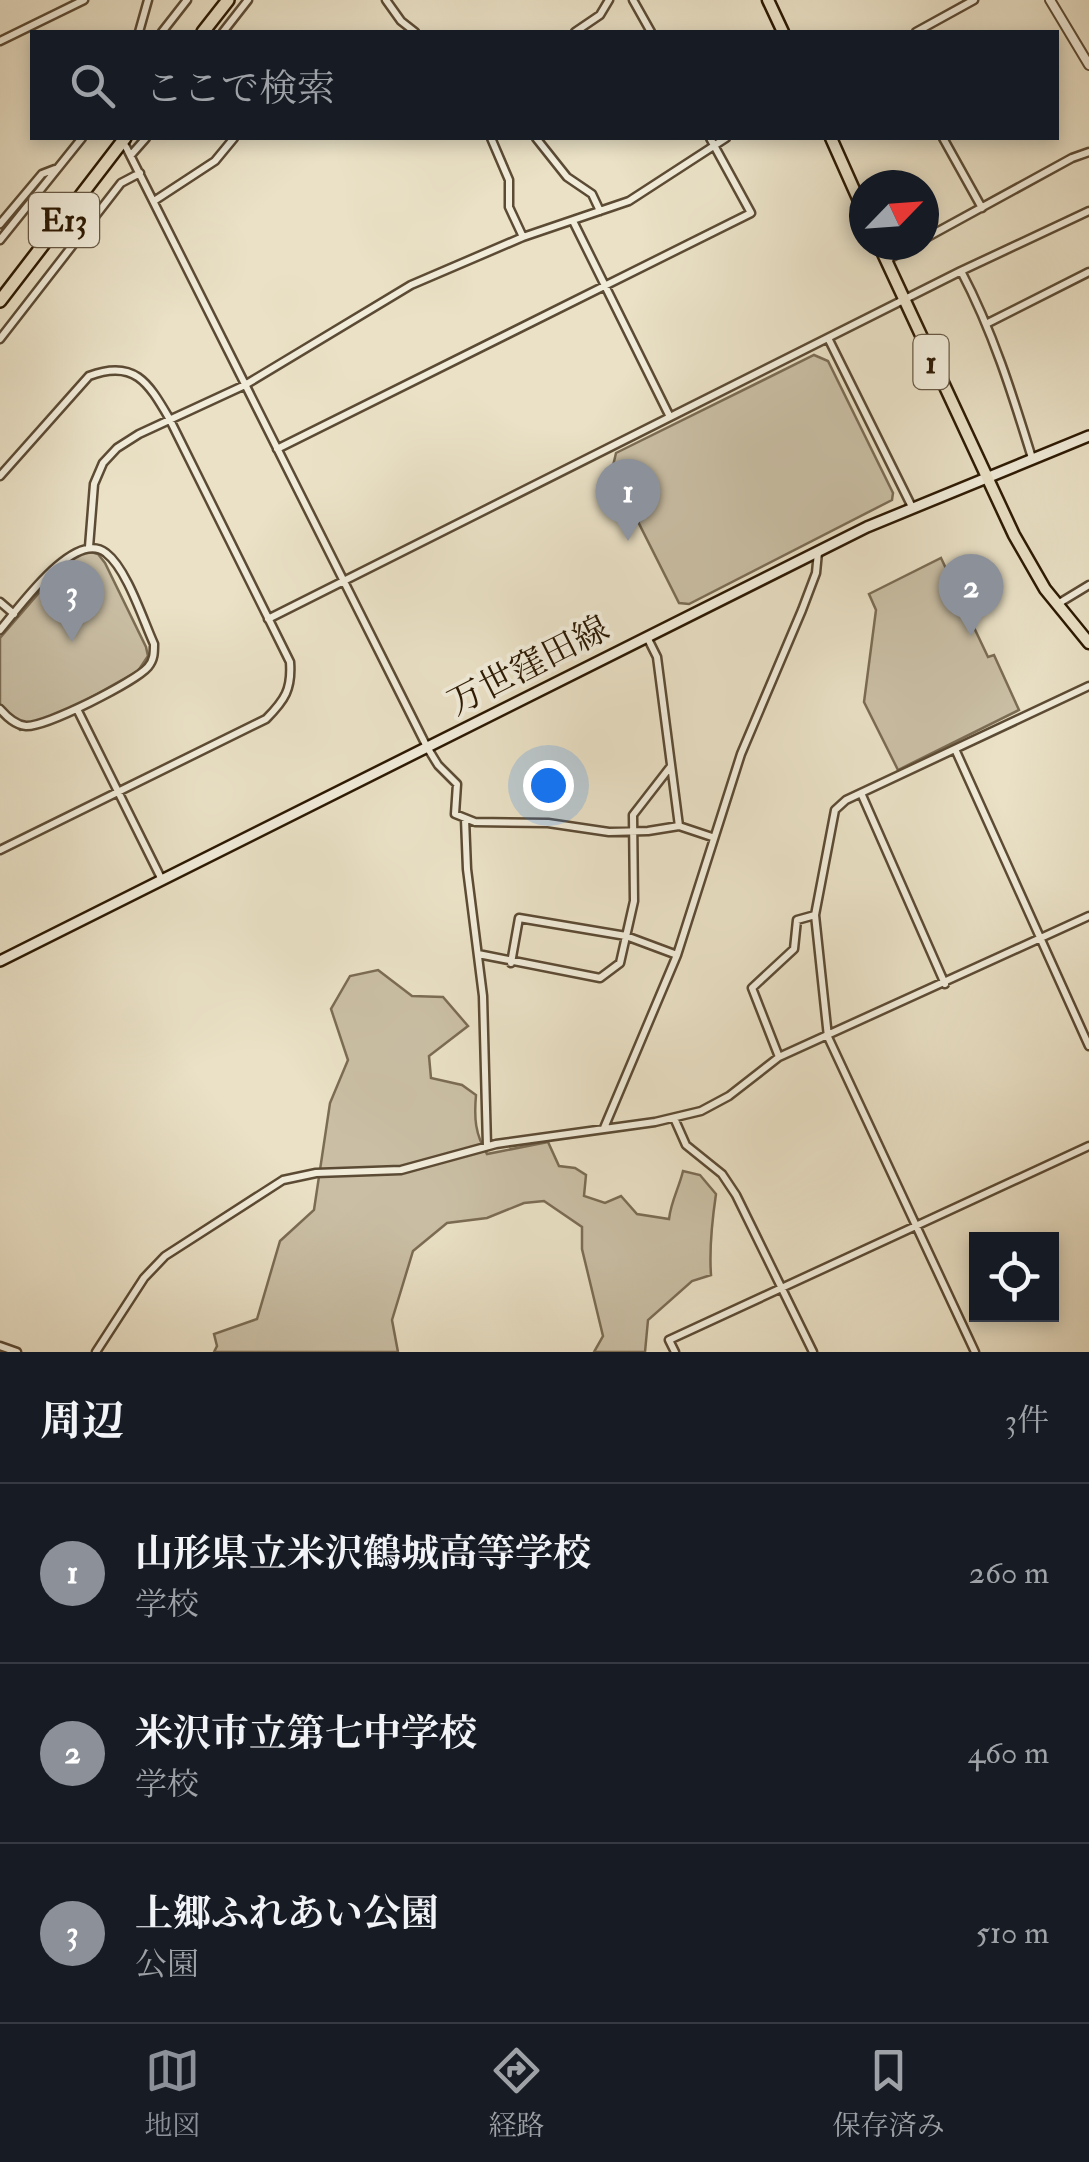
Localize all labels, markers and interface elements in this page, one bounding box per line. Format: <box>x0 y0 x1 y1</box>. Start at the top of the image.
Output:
search box <box>30 30 1059 140</box>
icon: search <box>65 58 120 113</box>
text: ここで検索 <box>145 65 335 113</box>
north arrow <box>849 170 939 260</box>
road number: E13 <box>29 193 99 247</box>
road number: 1 <box>914 335 948 389</box>
pin: 1 <box>596 458 660 541</box>
pin: 2 <box>938 554 1004 636</box>
pin: 3 <box>40 560 104 642</box>
street label: 万世窪田線 <box>440 607 616 725</box>
your location <box>523 760 574 811</box>
map controls <box>969 1232 1059 1322</box>
button: locate <box>969 1232 1059 1322</box>
text: 周辺 <box>40 1396 124 1448</box>
text: 3件 <box>1005 1401 1049 1441</box>
text: 山形県立米沢鶴城高等学校 <box>135 1530 591 1578</box>
text: 1 <box>67 1553 78 1593</box>
text: 260 m <box>969 1553 1049 1593</box>
text: 学校 <box>135 1585 199 1625</box>
text: 米沢市立第七中学校 <box>135 1710 477 1758</box>
text: 2 <box>64 1733 81 1773</box>
text: 460 m <box>968 1733 1049 1773</box>
text: 学校 <box>135 1765 199 1805</box>
text: 上郷ふれあい公園 <box>135 1890 439 1938</box>
text: 3 <box>66 1913 79 1953</box>
text: 510 m <box>976 1913 1049 1953</box>
text: 公園 <box>135 1945 199 1985</box>
tab: 地図 <box>144 2043 200 2144</box>
tab: 経路 <box>488 2043 545 2144</box>
tab: 保存済み <box>833 2043 945 2144</box>

